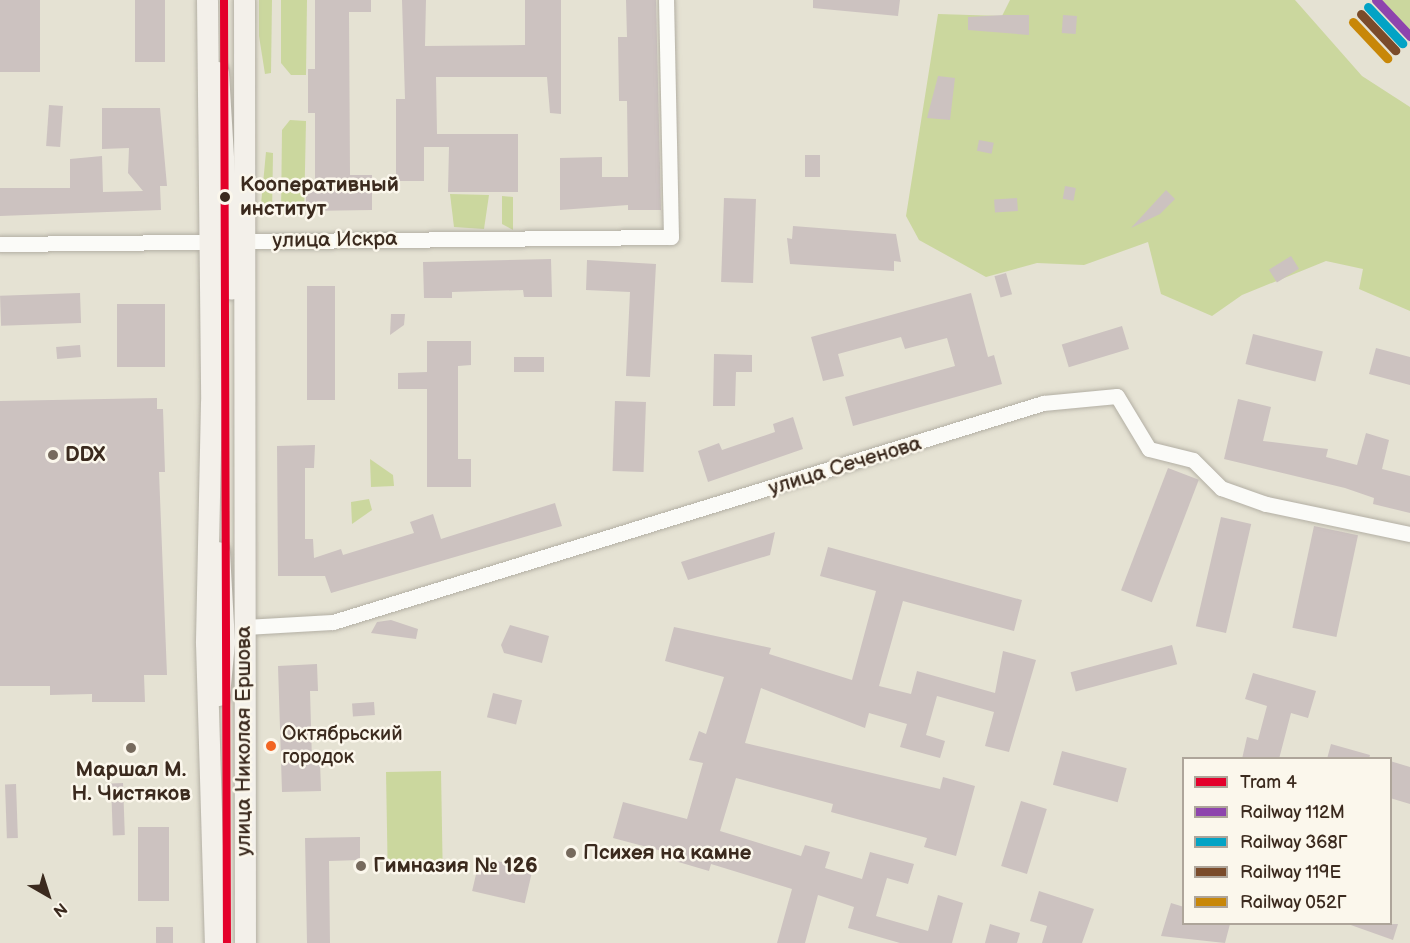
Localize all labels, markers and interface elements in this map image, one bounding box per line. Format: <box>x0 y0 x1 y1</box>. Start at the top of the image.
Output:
place label: Кооперативный институт <box>240 172 399 222</box>
marker: Кооперативный институт <box>215 187 235 207</box>
street label: улица Искра <box>272 226 398 254</box>
street label: улица Сеченова <box>766 431 924 501</box>
place label: DDX <box>65 442 105 468</box>
marker: DDX <box>46 448 60 462</box>
street label: улица Николая Ершова <box>231 626 257 856</box>
place label: Октябрьский городок <box>282 722 403 769</box>
marker: Октябрьский городок <box>265 740 277 752</box>
marker: Маршал М. Н. Чистяков <box>124 741 138 755</box>
place label: Маршал М. Н. Чистяков <box>71 757 191 807</box>
legend <box>1182 757 1392 925</box>
text: Tram 4 <box>1240 772 1297 793</box>
text: Railway 112М <box>1240 802 1345 823</box>
text: Railway 368Г <box>1240 832 1348 853</box>
place label: Психея на камне <box>583 840 751 866</box>
marker: Психея на камне <box>564 846 578 860</box>
place label: Гимназия № 126 <box>373 853 538 879</box>
marker: Гимназия № 126 <box>354 859 368 873</box>
text: Railway 119Е <box>1240 862 1341 883</box>
north arrow <box>18 865 78 925</box>
text: Railway 052Г <box>1240 892 1347 913</box>
text: N <box>49 898 70 921</box>

